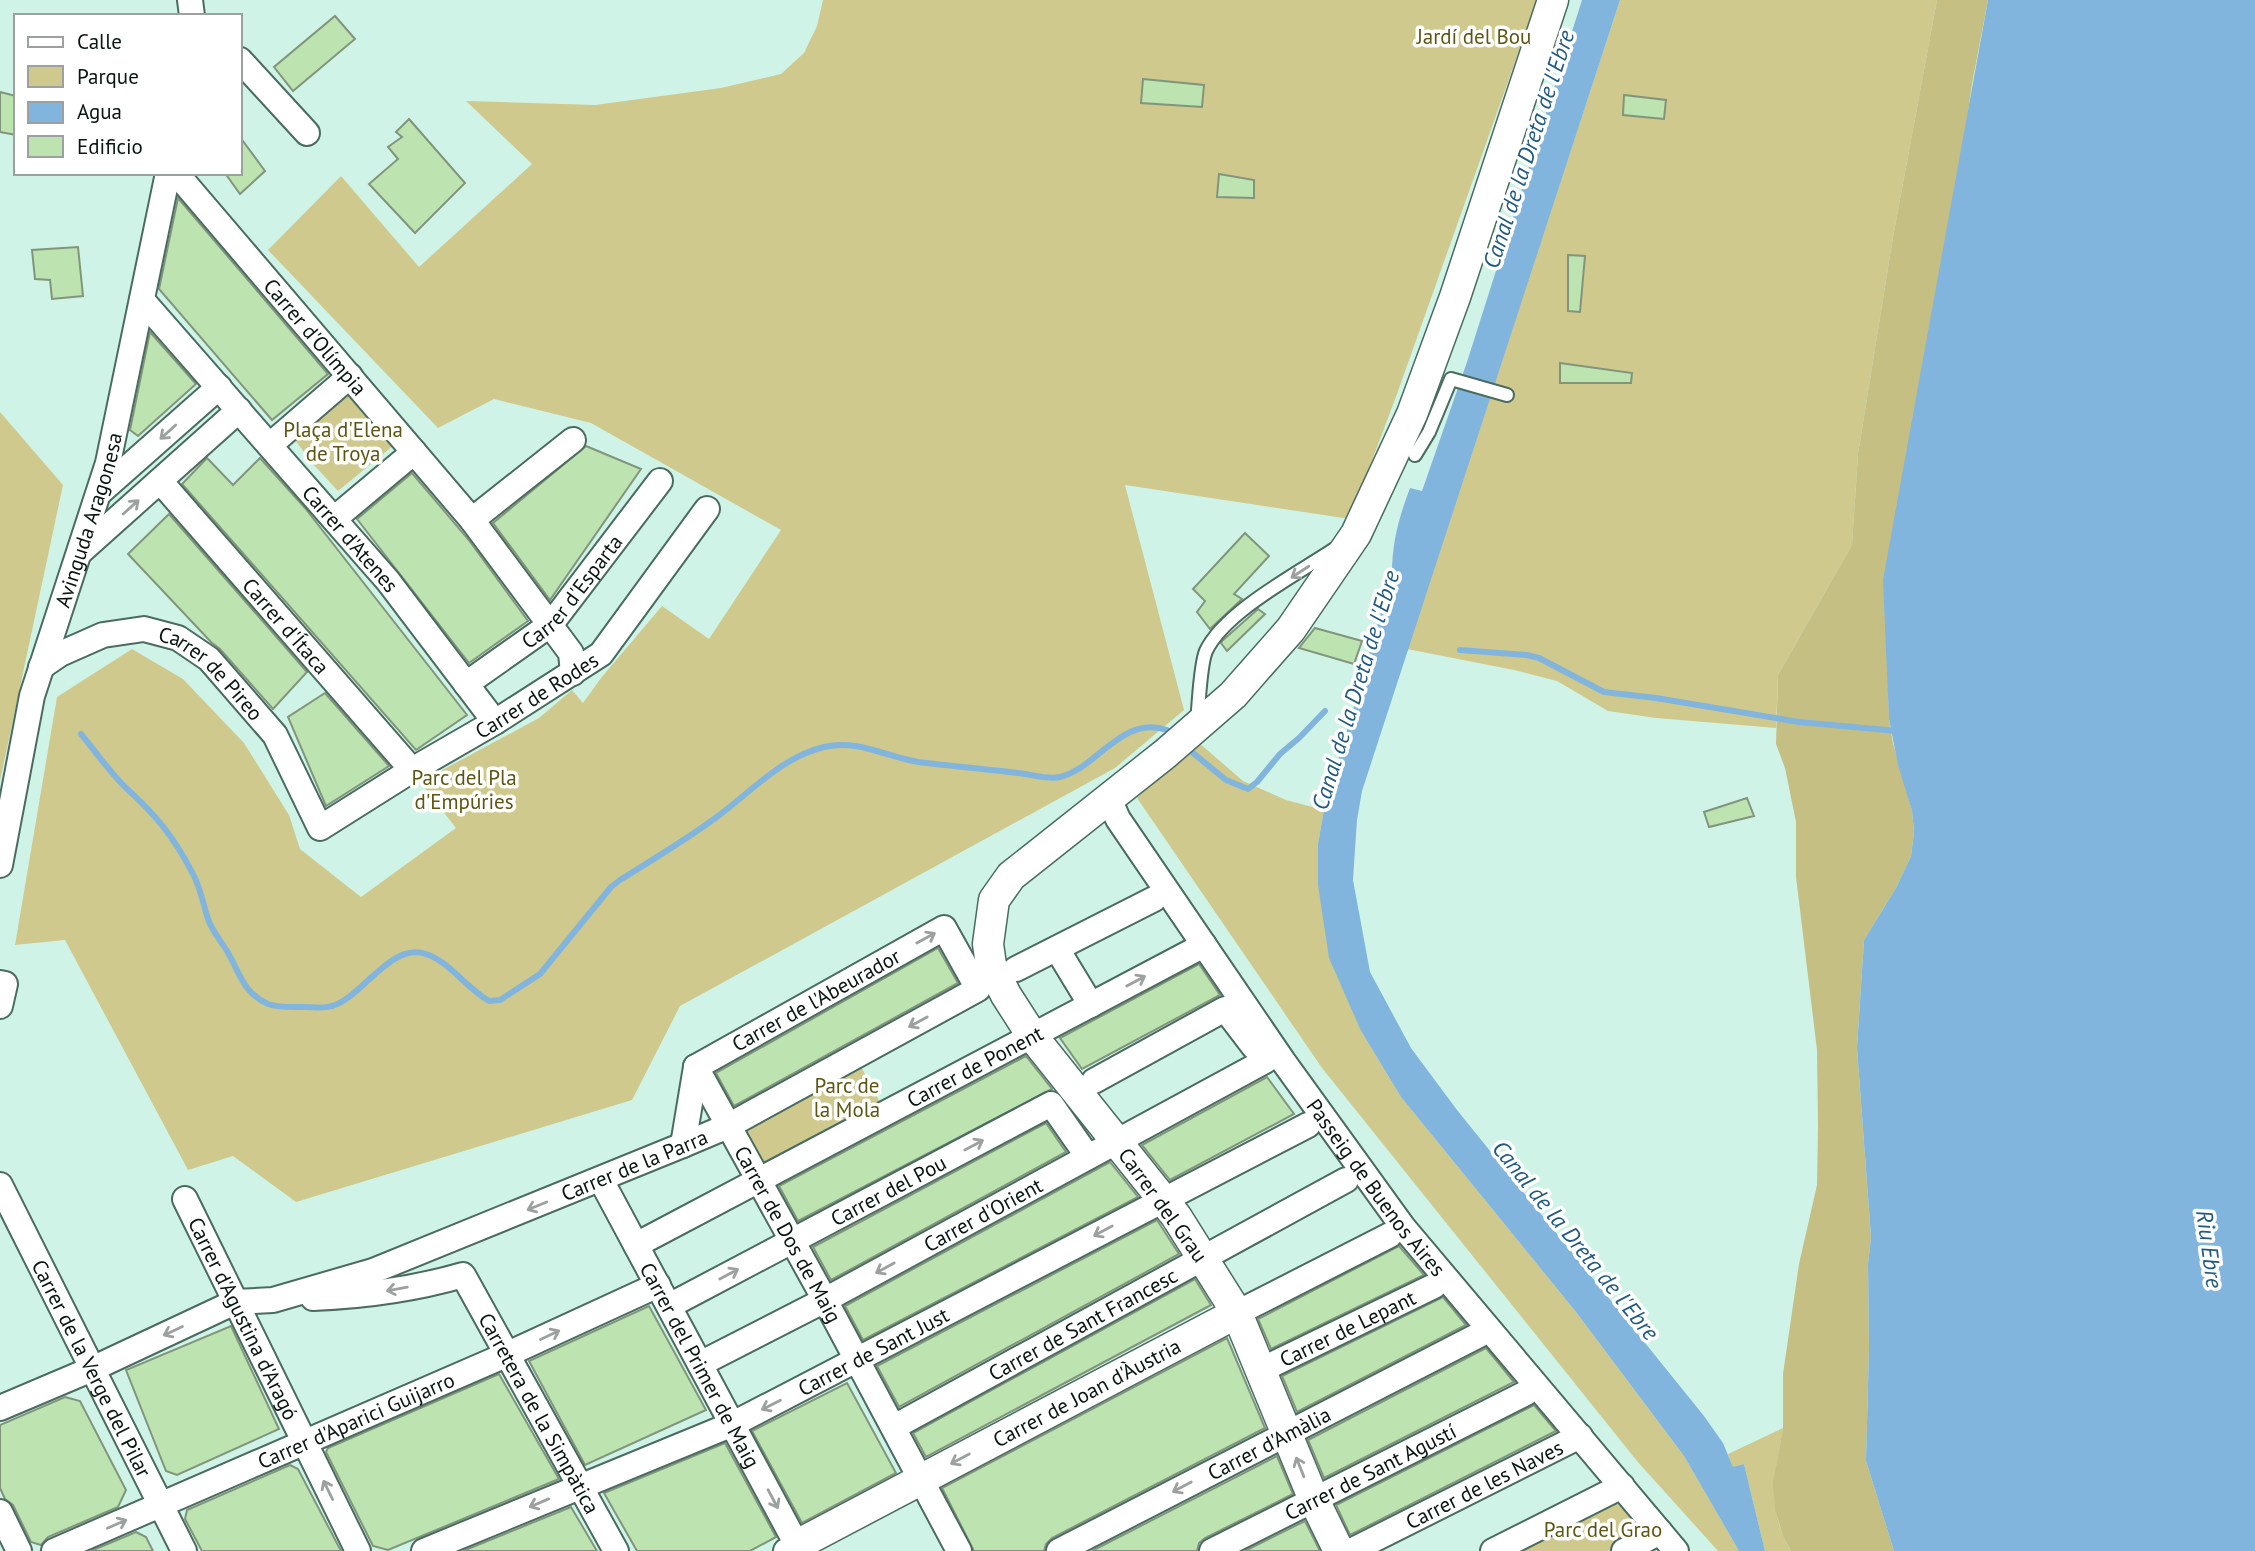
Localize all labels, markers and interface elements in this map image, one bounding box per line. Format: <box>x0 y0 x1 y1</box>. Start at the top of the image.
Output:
legend <box>14 14 242 175</box>
park label: Jardí del Bou <box>1416 23 1531 50</box>
water label: Canal de la Dreta de l'Ebre <box>1476 26 1580 272</box>
text: Calle <box>77 28 122 55</box>
text: Parque <box>77 63 139 90</box>
text: Agua <box>77 98 122 125</box>
text: Edificio <box>77 133 143 160</box>
street label: Carrer d'Olímpia <box>258 272 373 401</box>
park label: Plaça d'Elena de Troya <box>283 416 403 467</box>
one-way arrow <box>159 424 177 440</box>
street label: Avinguda Aragonesa <box>48 430 127 611</box>
street label: Carrer d'Atenes <box>297 479 405 597</box>
one-way arrow <box>121 499 139 515</box>
street label: Carrer d'Esparta <box>516 529 628 654</box>
one-way arrow <box>1291 565 1310 579</box>
water label: Canal de la Dreta de l'Ebre <box>1305 566 1405 813</box>
street label: Carrer d'Ítaca <box>237 572 336 680</box>
street label: Carrer de Pireo <box>156 620 269 726</box>
street label: Carrer de Rodes <box>470 646 603 744</box>
park label: Parc del Pla d'Empúries <box>411 764 517 815</box>
one-way arrow <box>915 931 936 944</box>
street label: Carrer de l'Abeurador <box>727 943 905 1057</box>
one-way arrow <box>1125 974 1146 987</box>
one-way arrow <box>908 1016 929 1029</box>
street label: Carrer de Ponent <box>902 1019 1047 1113</box>
park label: Parc de la Mola <box>814 1072 880 1123</box>
street label: Passeig de Buenos Aires <box>1301 1093 1452 1282</box>
street label: Carrer de la Parra <box>557 1123 711 1207</box>
water label: Canal de la Dreta de l'Ebre <box>1486 1134 1666 1346</box>
one-way arrow <box>963 1138 983 1152</box>
street label: Carrer de Dos de Maig <box>729 1141 848 1327</box>
street label: Carrer del Grau <box>1112 1142 1214 1268</box>
street label: Carrer del Pou <box>826 1148 951 1232</box>
street label: Carrer d'Orient <box>919 1171 1047 1257</box>
one-way arrow <box>527 1200 549 1213</box>
water label: Riu Ebre <box>2190 1208 2230 1290</box>
street label: Carrer d'Agustina d'Aragó <box>182 1213 305 1424</box>
one-way arrow <box>1093 1224 1113 1238</box>
street label: Carrer de la Verge del Pilar <box>26 1255 158 1481</box>
street label: Carrer del Primer de Maig <box>634 1258 766 1472</box>
one-way arrow <box>875 1261 895 1275</box>
street label: Carrer de Sant Francesc <box>984 1261 1182 1386</box>
one-way arrow <box>718 1266 739 1280</box>
one-way arrow <box>386 1283 409 1296</box>
street label: Carrer de Lepant <box>1275 1284 1420 1373</box>
street label: Carrer de Sant Just <box>793 1301 953 1402</box>
street label: Carretera de la Simpàtica <box>473 1308 606 1518</box>
one-way arrow <box>163 1325 184 1338</box>
one-way arrow <box>539 1328 560 1341</box>
street label: Carrer de Joan d'Àustria <box>988 1332 1185 1453</box>
street label: Carrer d'Aparici Guijarro <box>253 1365 458 1475</box>
one-way arrow <box>761 1398 782 1412</box>
street label: Carrer d'Amàlia <box>1203 1400 1335 1486</box>
street label: Carrer de Sant Agustí <box>1280 1417 1461 1526</box>
street label: Carrer de les Naves <box>1401 1433 1567 1535</box>
one-way arrow <box>951 1452 971 1466</box>
one-way arrow <box>1293 1456 1306 1478</box>
one-way arrow <box>320 1480 334 1501</box>
one-way arrow <box>1173 1480 1193 1494</box>
one-way arrow <box>766 1489 780 1509</box>
one-way arrow <box>528 1497 550 1510</box>
one-way arrow <box>106 1516 127 1529</box>
park label: Parc del Grao <box>1544 1516 1662 1543</box>

